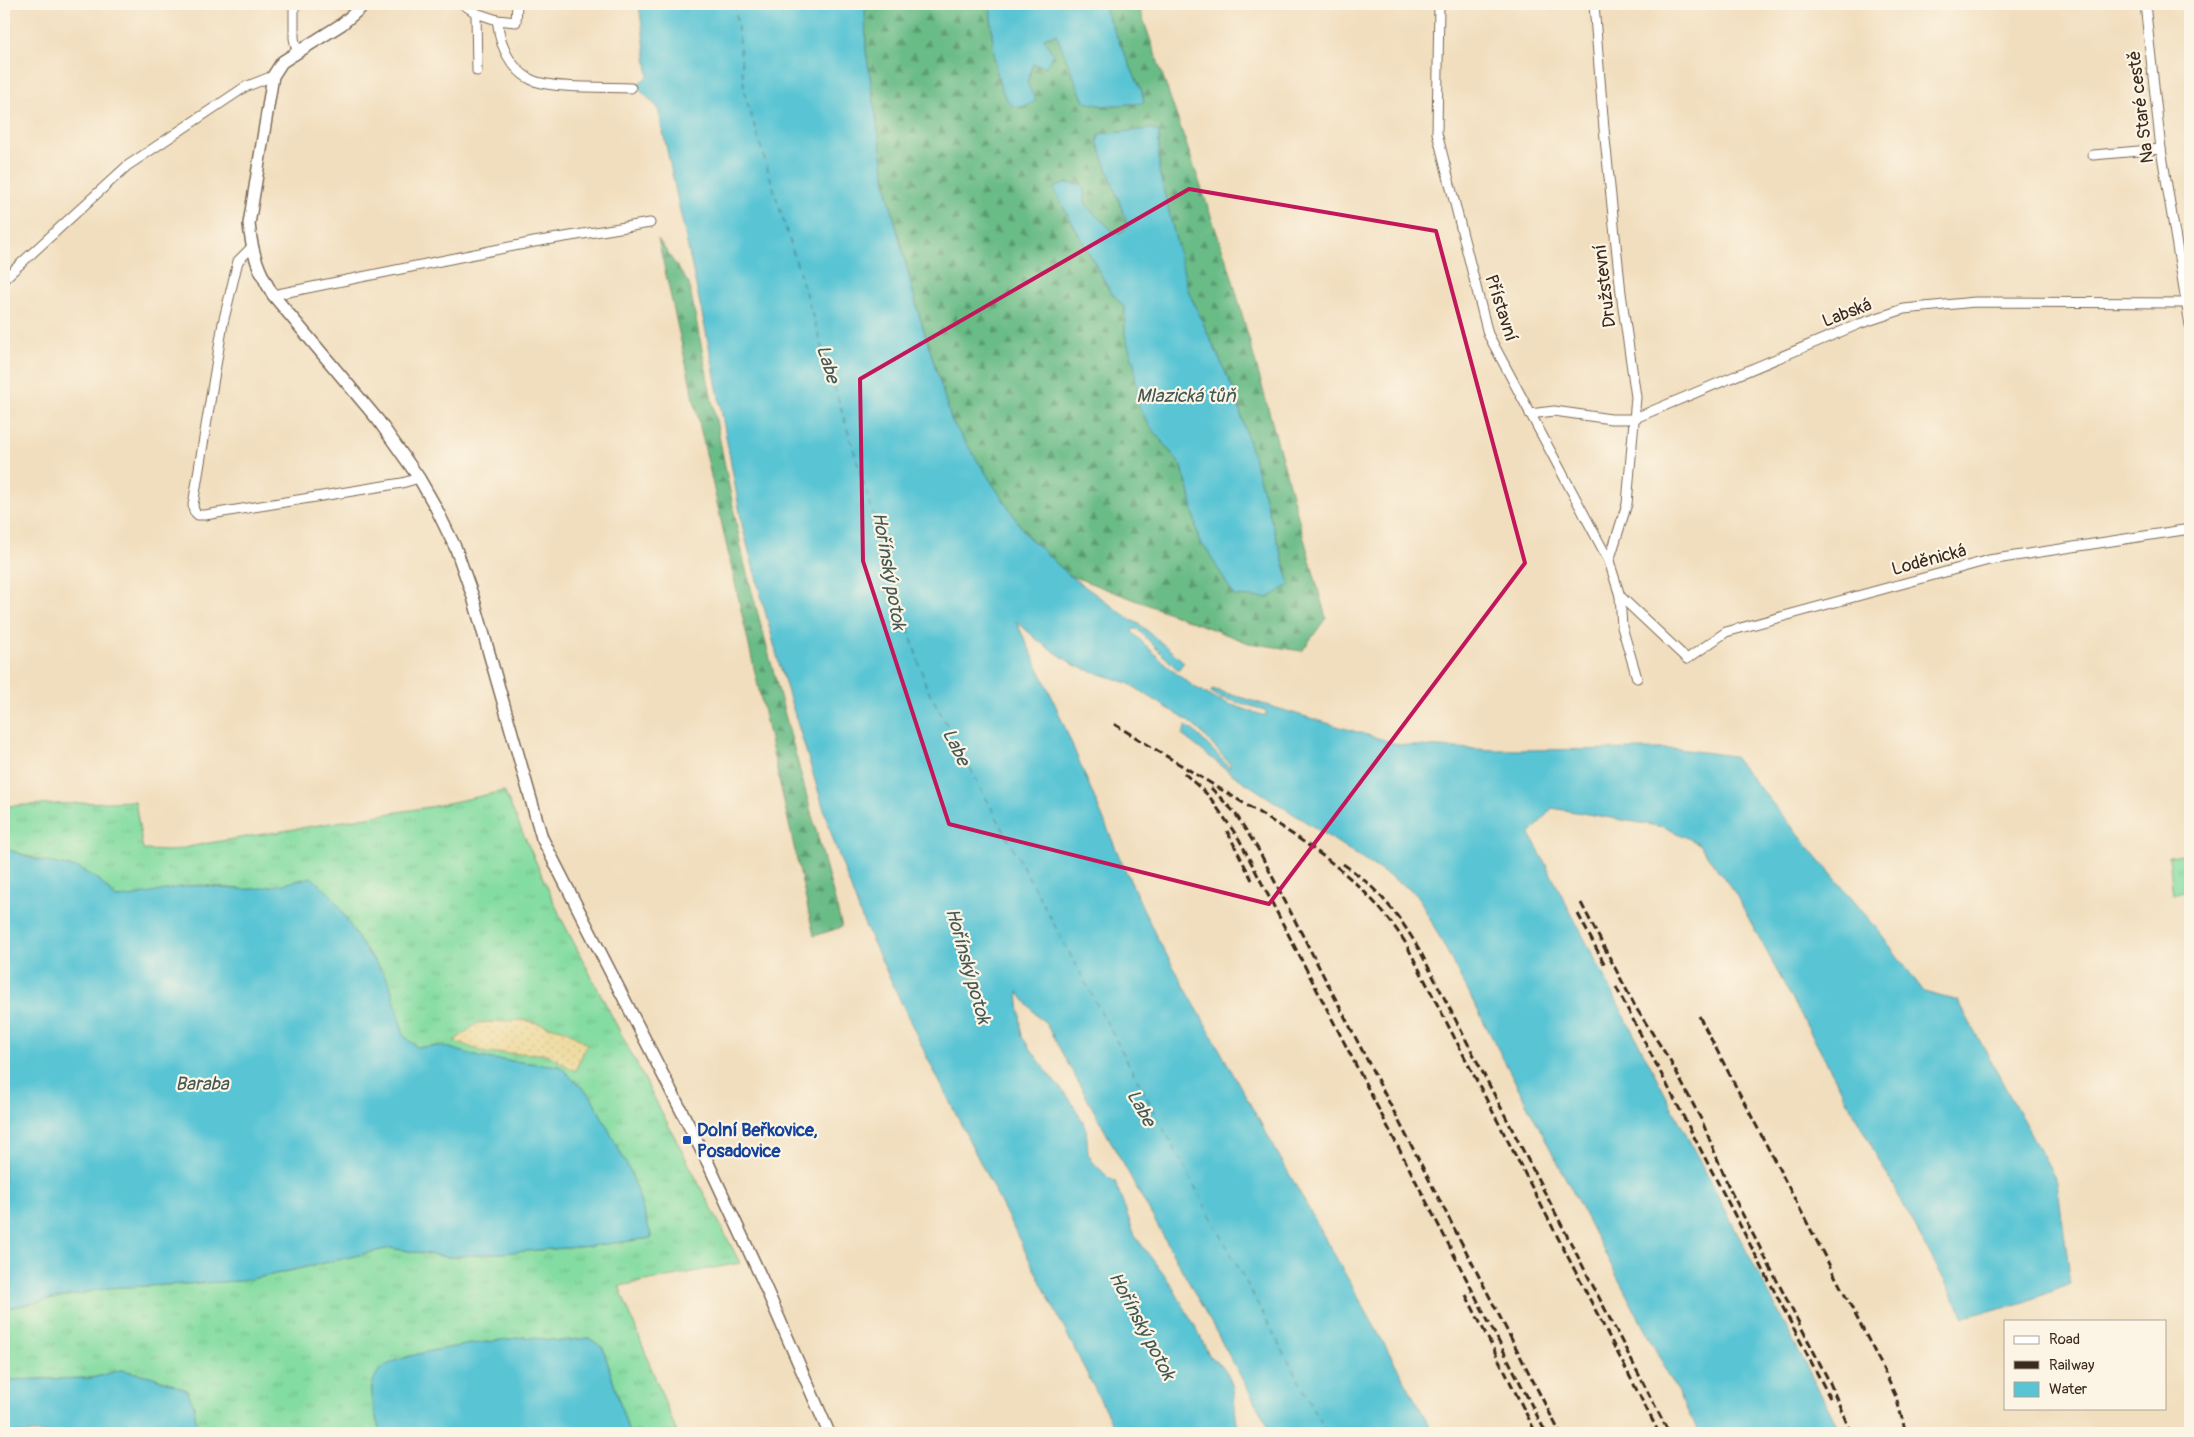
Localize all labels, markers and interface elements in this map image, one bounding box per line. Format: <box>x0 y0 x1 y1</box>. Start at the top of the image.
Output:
street label: Na Staré cestě <box>2123 49 2159 165</box>
street label: Družstevní <box>1588 243 1622 329</box>
street label: Přístavní <box>1479 272 1523 344</box>
street label: Labská <box>1819 293 1875 333</box>
water label: Labe <box>811 342 846 387</box>
water label: Mlazická tůň <box>1136 384 1237 408</box>
water label: Hořínský potok <box>867 510 912 634</box>
street label: Loděnická <box>1889 539 1969 581</box>
water label: Labe <box>937 725 976 771</box>
water label: Hořínský potok <box>940 906 996 1028</box>
water label: Baraba <box>175 1072 230 1096</box>
water label: Labe <box>1121 1085 1162 1132</box>
place label: Dolní Beřkovice, Posadovice <box>697 1119 818 1163</box>
marker: Dolní Beřkovice, Posadovice <box>681 1134 693 1146</box>
water label: Hořínský potok <box>1103 1268 1181 1386</box>
legend <box>2004 1320 2166 1410</box>
text: Road <box>2049 1330 2080 1349</box>
text: Railway <box>2049 1356 2095 1375</box>
text: Water <box>2049 1380 2088 1399</box>

